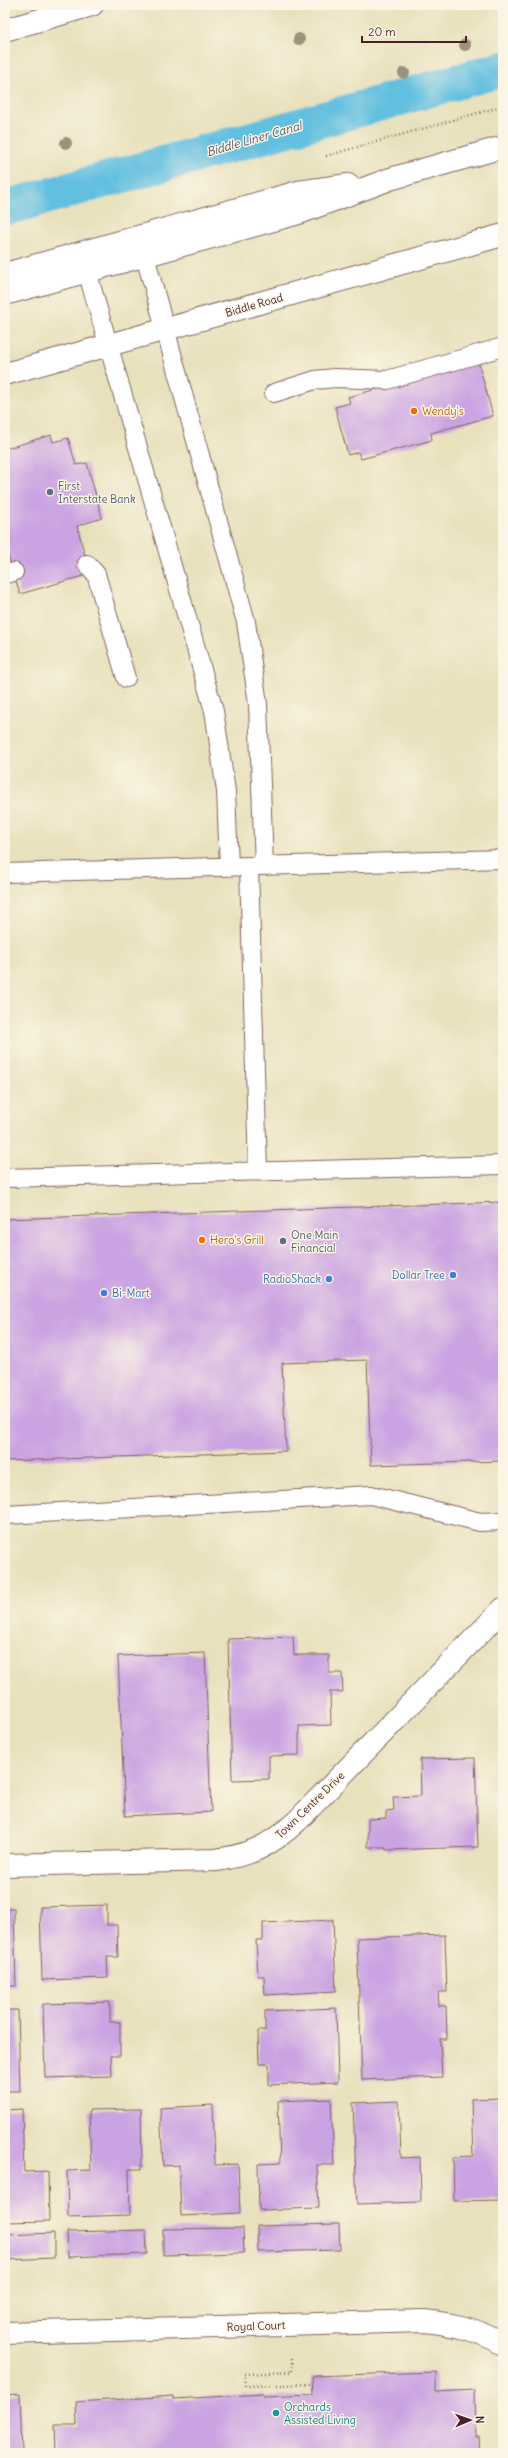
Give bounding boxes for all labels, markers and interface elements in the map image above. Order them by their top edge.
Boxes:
scale bar [362,18,466,44]
text: 20 m [368,24,396,39]
water label: Biddle Liner Canal [205,117,305,159]
street label: Biddle Road [224,290,285,320]
place label: Wendy's [422,404,464,418]
marker: Wendy's [409,406,419,416]
place label: First Interstate Bank [58,479,136,506]
marker: First Interstate Bank [45,487,55,497]
place label: One Main Financial [291,1228,338,1255]
place label: Hero's Grill [210,1233,264,1247]
marker: Hero's Grill [197,1235,207,1245]
marker: One Main Financial [278,1236,288,1246]
place label: Dollar Tree [392,1268,445,1282]
marker: Dollar Tree [448,1270,458,1280]
place label: RadioShack [263,1272,321,1286]
marker: RadioShack [324,1274,334,1284]
place label: Bi-Mart [112,1286,150,1300]
marker: Bi-Mart [99,1288,109,1298]
street label: Town Centre Drive [273,1769,347,1841]
street label: Royal Court [226,2318,286,2334]
place label: Orchards Assisted Living [284,2400,356,2427]
north arrow [450,2400,490,2440]
marker: Orchards Assisted Living [271,2408,281,2418]
text: N [473,2416,487,2424]

